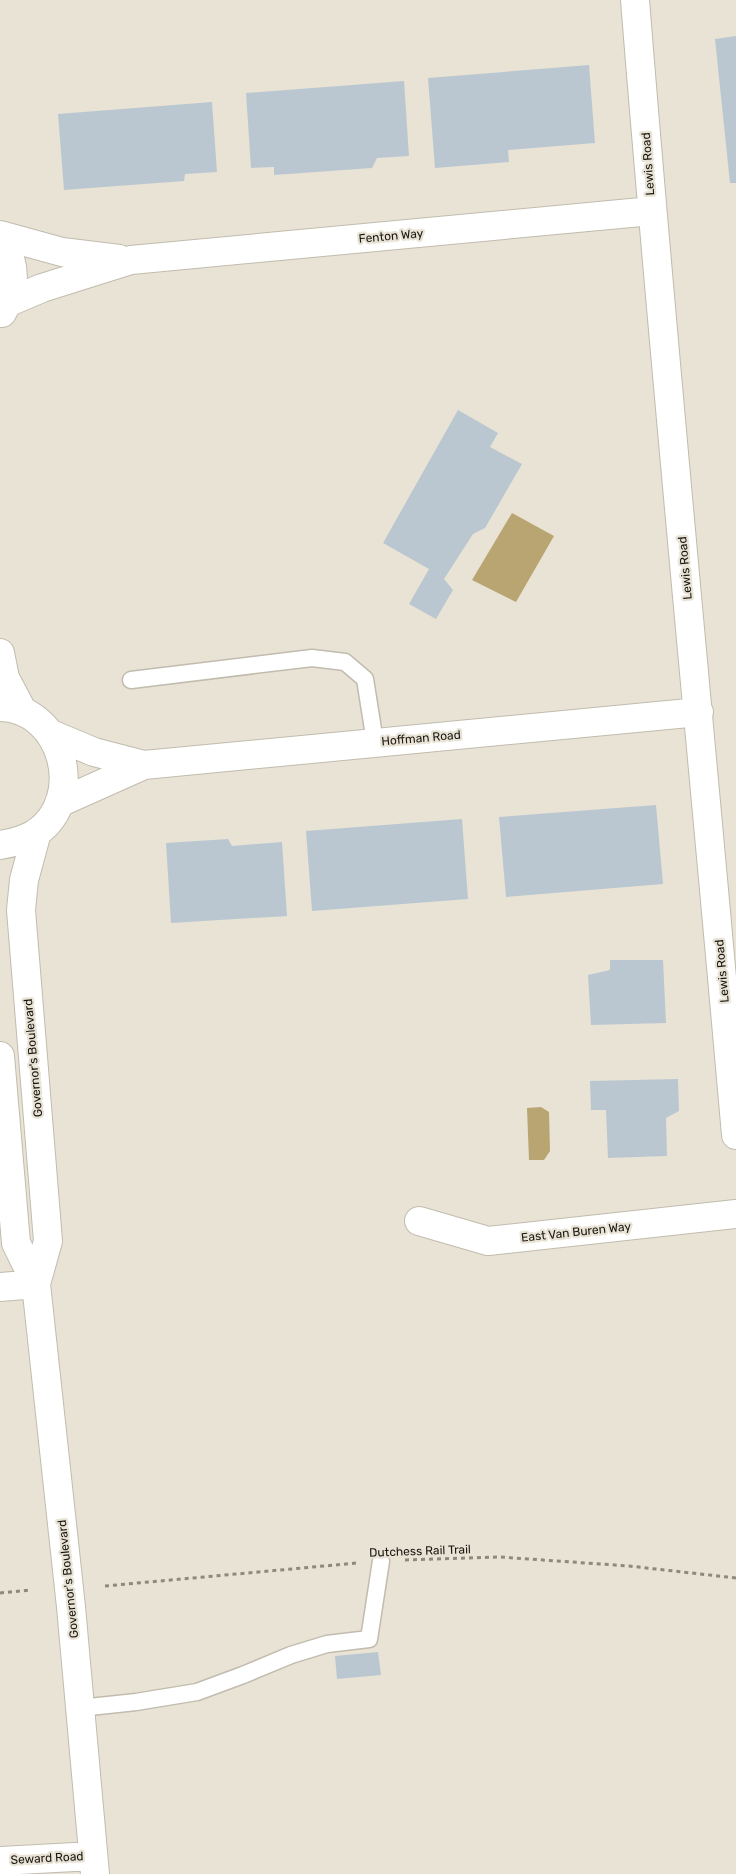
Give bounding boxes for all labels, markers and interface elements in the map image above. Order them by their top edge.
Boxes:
street label: Lewis Road [639,132,657,196]
street label: Fenton Way [358,226,424,246]
street label: Lewis Road [675,536,695,600]
street label: Hoffman Road [381,728,461,748]
street label: Lewis Road [712,939,732,1003]
street label: Governor's Boulevard [21,998,45,1118]
street label: East Van Buren Way [520,1219,632,1245]
street label: Governor's Boulevard [55,1519,81,1639]
street label: Dutchess Rail Trail [369,1542,471,1560]
street label: Seward Road [10,1849,84,1867]

